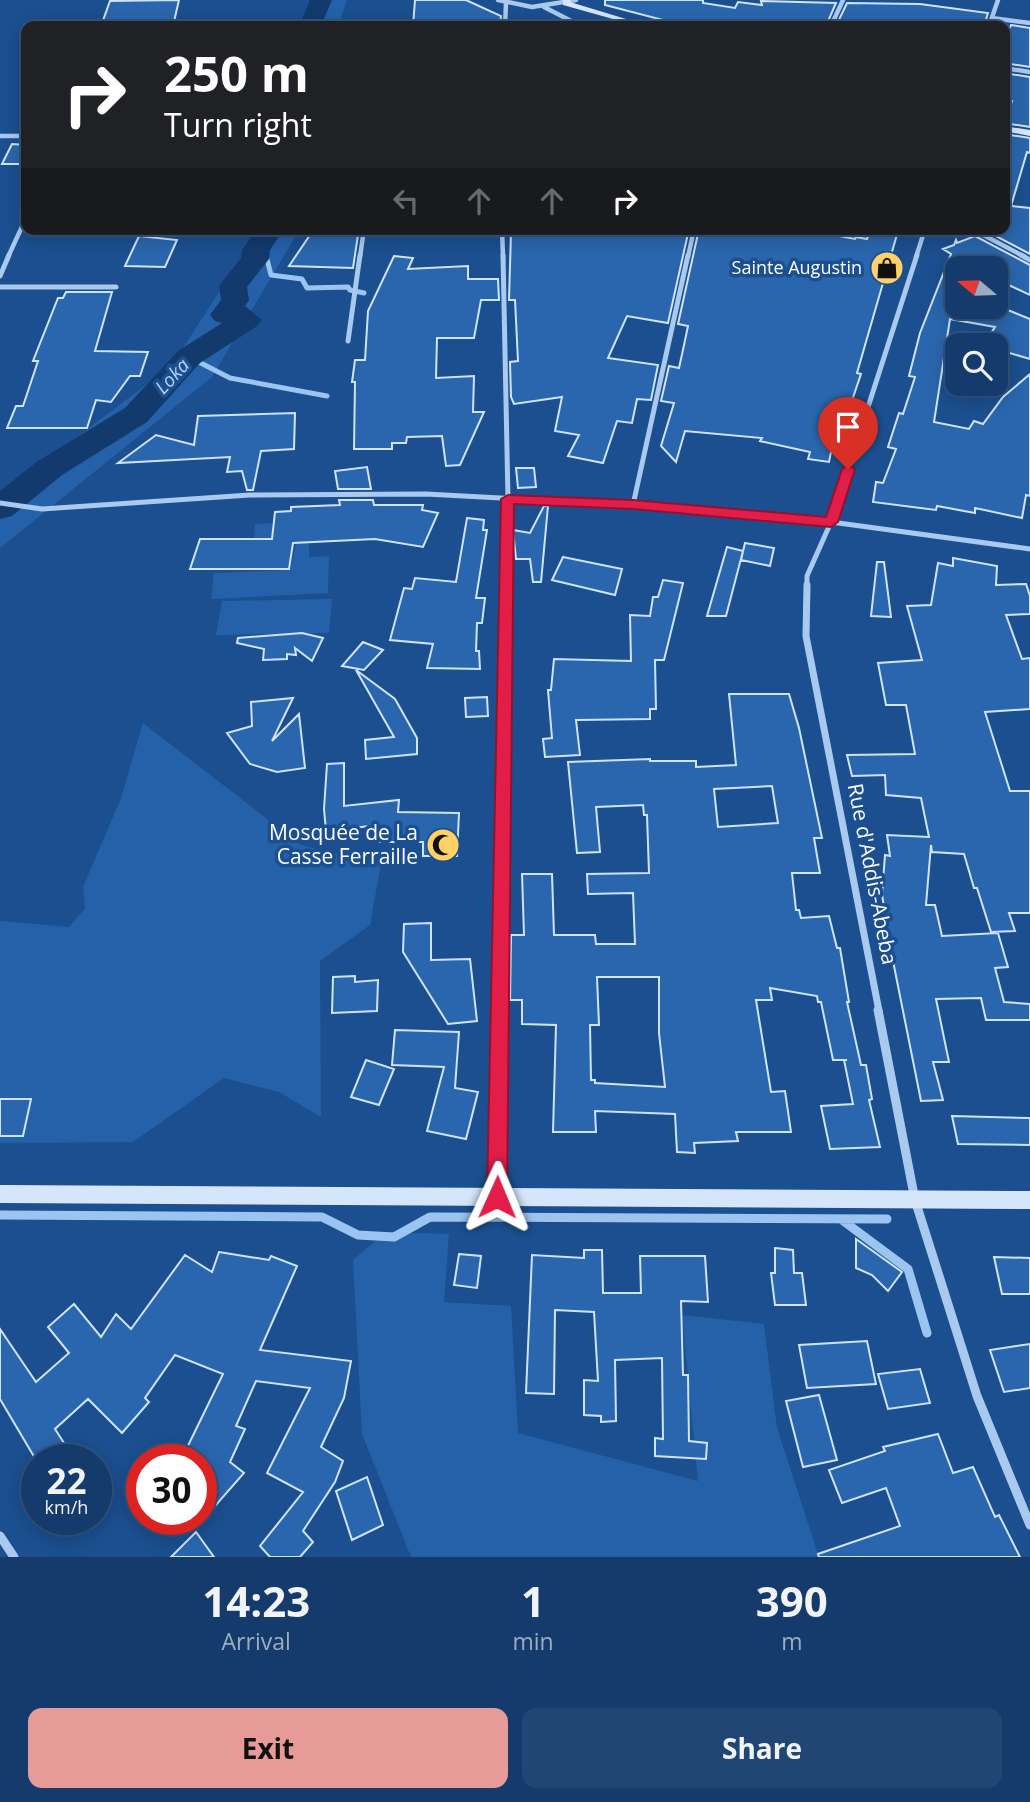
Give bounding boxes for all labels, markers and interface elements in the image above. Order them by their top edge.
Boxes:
text: 250 m [164,40,309,106]
icon: right [49,49,140,140]
text: Turn right [164,103,312,146]
icon: left [387,182,425,220]
icon: ahead [460,182,498,220]
icon: ahead [533,182,571,220]
icon: right [606,182,644,220]
shop icon: Sainte Augustin [868,249,906,287]
place label: Sainte Augustin [732,255,862,279]
north arrow [945,256,1008,318]
map controls [945,256,1008,396]
button: search [945,333,1008,396]
water label: Loka [149,352,195,399]
pin [818,397,878,469]
icon: arrive [829,408,867,446]
street label: Rue d'Addis-Abeba [842,781,904,967]
place label: Mosquée de La Casse Ferraille [269,818,418,870]
mosque icon: Mosquée de La Casse Ferraille [424,826,462,864]
position arrow [460,1160,534,1234]
speed limit sign: 30 [126,1444,217,1535]
text: 22 [46,1457,87,1504]
text: km/h [45,1495,88,1519]
text: 14:23 [202,1572,310,1629]
text: 1 [521,1572,545,1629]
text: 390 [756,1572,828,1629]
text: Arrival [222,1625,291,1657]
text: min [512,1625,554,1657]
text: m [781,1625,802,1657]
button: Exit [28,1708,508,1788]
button: Share [522,1708,1002,1788]

